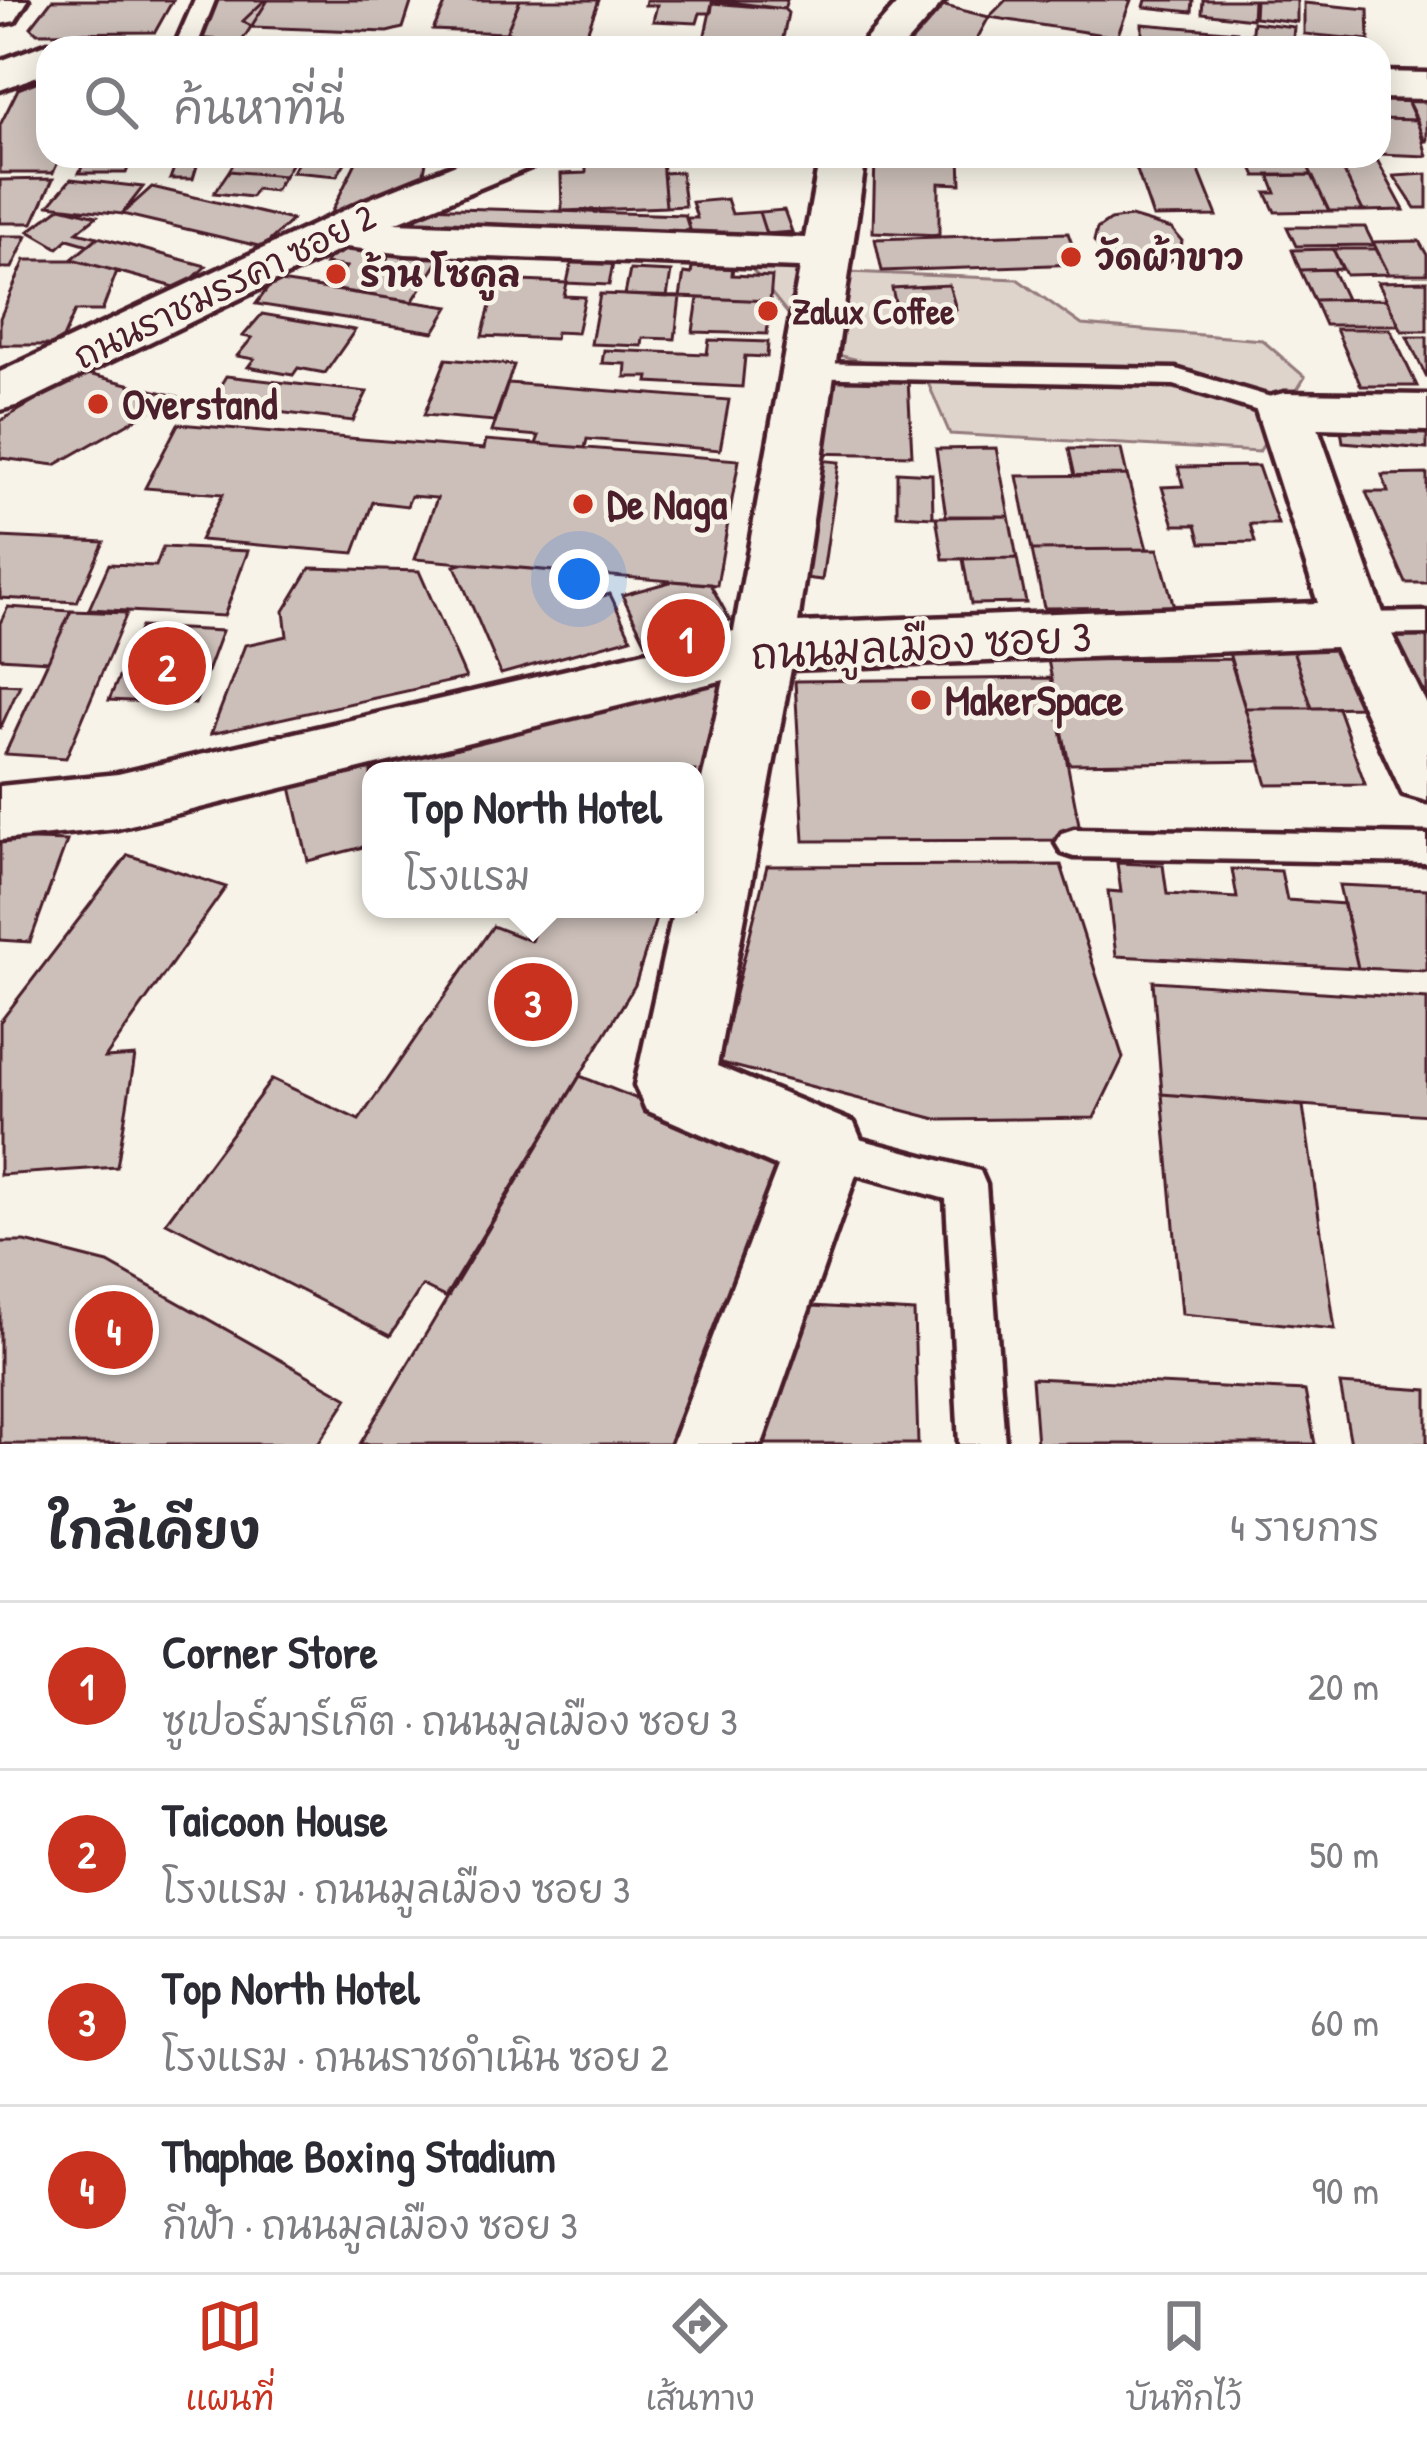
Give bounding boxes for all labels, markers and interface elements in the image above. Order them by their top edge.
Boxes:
search box [36,36,1391,168]
icon: search [78,69,144,135]
text: ค้นหาที่นี่ [174,77,345,138]
street label: ถนนราชมรรคา ซอย 2 [65,191,383,380]
place label: วัดผ้าขาว [1095,232,1244,281]
marker: วัดผ้าขาว [1058,244,1084,270]
place label: ร้าน โซคูล [360,249,521,301]
marker: ร้าน โซคูล [323,261,349,287]
place label: Zalux Coffee [792,286,955,335]
marker: Zalux Coffee [755,298,781,324]
place label: Overstand [122,375,278,432]
marker: Overstand [85,391,111,417]
place label: De Naga [607,475,728,533]
marker: De Naga [570,491,596,517]
your location [549,549,609,609]
pin: 1 [647,593,725,683]
street label: ถนนมูลเมือง ซอย 3 [749,607,1093,685]
pin: 2 [128,621,206,711]
place label: MakerSpace [945,671,1124,729]
marker: MakerSpace [908,687,934,713]
popup [362,762,704,918]
text: Top North Hotel [404,776,662,837]
text: โรงแรม [404,849,530,902]
pin: 3 [494,957,572,1047]
pin: 4 [75,1285,153,1375]
text: ใกล้เคียง [48,1495,260,1564]
text: 4 รายการ [1230,1500,1379,1553]
text: Corner Store [162,1621,378,1682]
text: 1 [80,1659,94,1712]
text: 20 m [1308,1659,1379,1712]
text: ซูเปอร์มาร์เก็ต · ถนนมูลเมือง ซอย 3 [162,1694,738,1747]
text: Taicoon House [162,1789,388,1850]
text: 2 [78,1827,96,1880]
text: 50 m [1310,1827,1379,1880]
text: โรงแรม · ถนนมูลเมือง ซอย 3 [162,1862,630,1915]
text: Top North Hotel [162,1957,420,2018]
text: 3 [78,1995,96,2048]
text: 60 m [1310,1995,1379,2048]
text: โรงแรม · ถนนราชดำเนิน ซอย 2 [162,2030,669,2083]
text: Thaphae Boxing Stadium [162,2125,556,2186]
text: 4 [80,2163,94,2216]
text: 90 m [1312,2163,1379,2216]
text: กีฬา · ถนนมูลเมือง ซอย 3 [162,2198,578,2251]
tab: แผนที่ [185,2293,275,2423]
tab: เส้นทาง [645,2293,755,2423]
tab: บันทึกไว้ [1126,2293,1242,2423]

